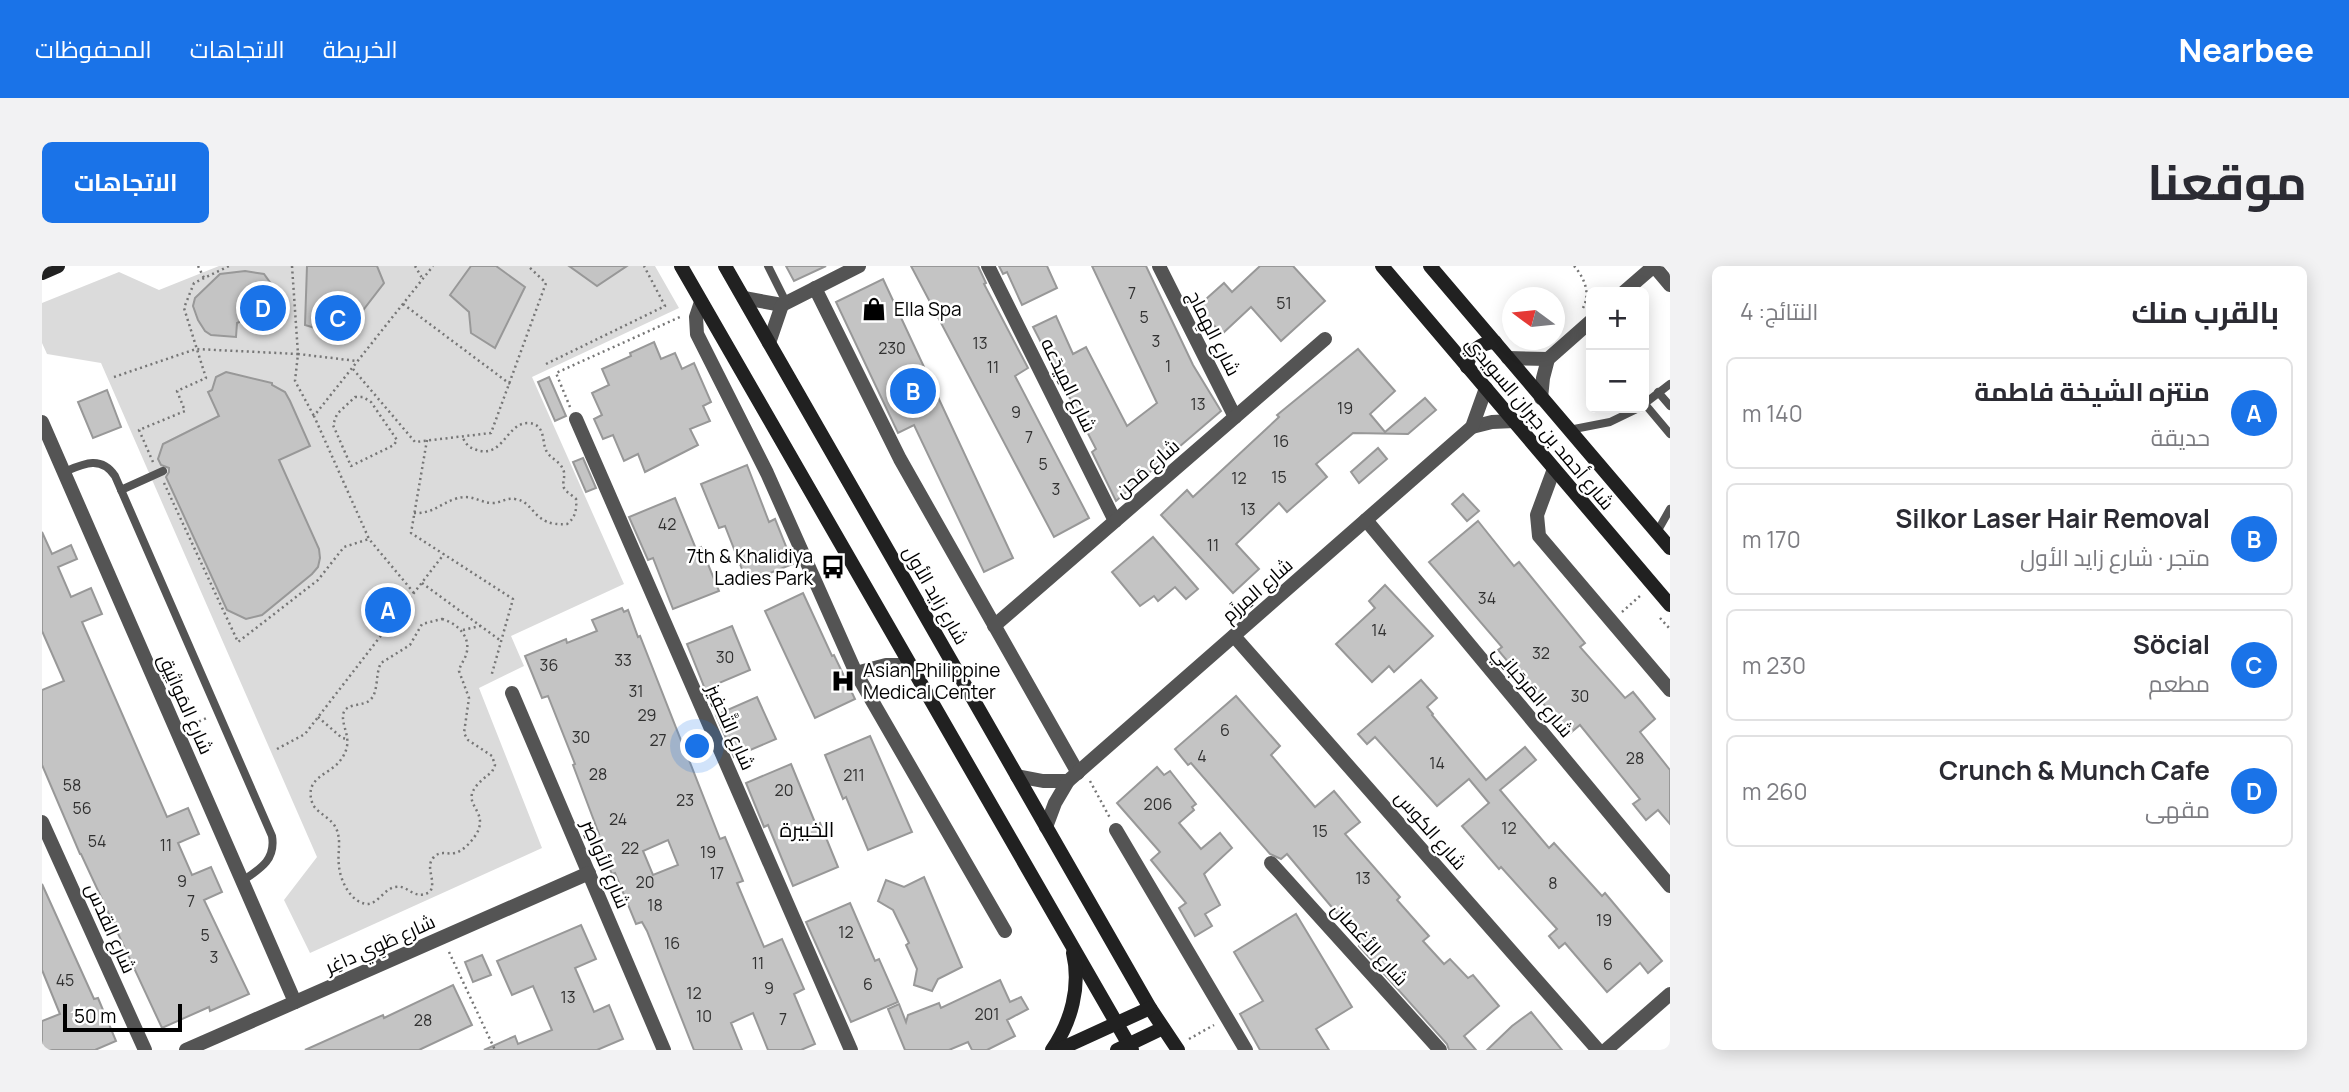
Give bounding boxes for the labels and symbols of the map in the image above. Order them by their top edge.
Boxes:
pin: D [240,282,286,334]
house number: 7 [1128,282,1136,304]
street label: شارع الهِماج [1180,286,1247,381]
north arrow [1502,287,1565,350]
pin: C [315,292,361,344]
house number: 51 [1276,292,1292,314]
shop icon: Ella Spa [860,295,888,323]
place label: Ella Spa [894,296,962,322]
house number: 5 [1139,306,1149,328]
house number: 3 [1152,330,1160,352]
street label: شارع أحمد بن جبران السويدي [1458,331,1620,516]
house number: 13 [972,332,988,354]
street label: شارع المِيدَعه [1034,334,1103,437]
house number: 230 [878,337,906,359]
house number: 1 [1165,355,1171,377]
house number: 11 [987,356,999,378]
pin: B [890,365,936,417]
house number: 13 [1190,393,1206,415]
house number: 19 [1337,397,1353,419]
house number: 9 [1011,401,1021,423]
house number: 7 [1025,426,1033,448]
house number: 16 [1273,430,1289,452]
street label: شارع مَحن [1109,433,1185,504]
house number: 5 [1038,453,1048,475]
house number: 15 [1271,466,1287,488]
house number: 12 [1231,467,1247,489]
house number: 3 [1052,478,1060,500]
house number: 13 [1240,498,1256,520]
house number: 42 [658,513,676,535]
house number: 11 [1207,534,1219,556]
street label: شارع زايد الأول [896,541,975,650]
place label: 7th & Khalidiya Ladies Park [687,543,814,591]
street label: شارع المِرزَم [1216,552,1299,629]
bus stop icon: 7th & Khalidiya Ladies Park [819,553,847,581]
pin: A [365,584,411,636]
house number: 34 [1478,587,1496,609]
house number: 14 [1371,619,1387,641]
street label: شارع المَرحَبانِي [1485,639,1579,744]
house number: 32 [1532,642,1550,664]
house number: 30 [716,646,734,668]
house number: 33 [614,649,632,671]
street label: شارع المَواثِيق [151,650,220,759]
house number: 36 [540,654,558,676]
place label: Asian Philippine Medical Center [863,657,1000,705]
hospital icon: Asian Philippine Medical Center [829,667,857,695]
street label: شارع التَّحفِيز [699,679,761,774]
house number: 31 [628,680,644,702]
house number: 30 [1571,685,1589,707]
house number: 29 [637,704,657,726]
house number: 6 [1220,719,1230,741]
house number: 30 [572,726,590,748]
house number: 27 [649,729,667,751]
your location [680,729,714,763]
house number: 4 [1197,745,1207,767]
house number: 28 [1626,747,1644,769]
house number: 14 [1429,752,1445,774]
house number: 28 [589,763,607,785]
house number: 211 [843,764,865,786]
house number: 58 [63,774,81,796]
house number: 20 [775,779,793,801]
street label: شارع الكوس [1388,785,1473,876]
house number: 23 [676,789,694,811]
house number: 206 [1144,793,1172,815]
house number: 56 [72,797,92,819]
house number: 24 [609,808,627,830]
street label: شارع الأواصِر [574,815,636,913]
district label: الخبيرة [780,815,835,843]
house number: 12 [1501,817,1517,839]
house number: 15 [1312,820,1328,842]
house number: 54 [88,830,106,852]
house number: 11 [160,834,172,856]
house number: 22 [621,837,639,859]
house number: 19 [700,841,716,863]
house number: 17 [710,862,724,884]
house number: 13 [1355,867,1371,889]
house number: 9 [177,870,187,892]
house number: 20 [636,871,654,893]
house number: 8 [1548,872,1558,894]
street label: شارع القدس [79,879,142,978]
house number: 7 [187,890,195,912]
house number: 18 [647,894,663,916]
street label: شارع الأغصان [1325,897,1414,992]
street label: شارع طَوِي داغِر [320,908,440,982]
house number: 19 [1596,909,1612,931]
house number: 12 [838,921,854,943]
house number: 5 [200,924,210,946]
house number: 16 [664,932,680,954]
house number: 3 [210,946,218,968]
house number: 11 [752,952,764,974]
house number: 6 [1603,953,1613,975]
house number: 45 [56,969,74,991]
house number: 6 [863,973,873,995]
house number: 9 [764,977,774,999]
house number: 12 [686,982,702,1004]
house number: 13 [560,986,576,1008]
scale bar [63,1001,182,1033]
house number: 201 [974,1003,1000,1025]
house number: 10 [696,1005,712,1027]
house number: 7 [779,1008,787,1030]
house number: 28 [414,1009,432,1031]

